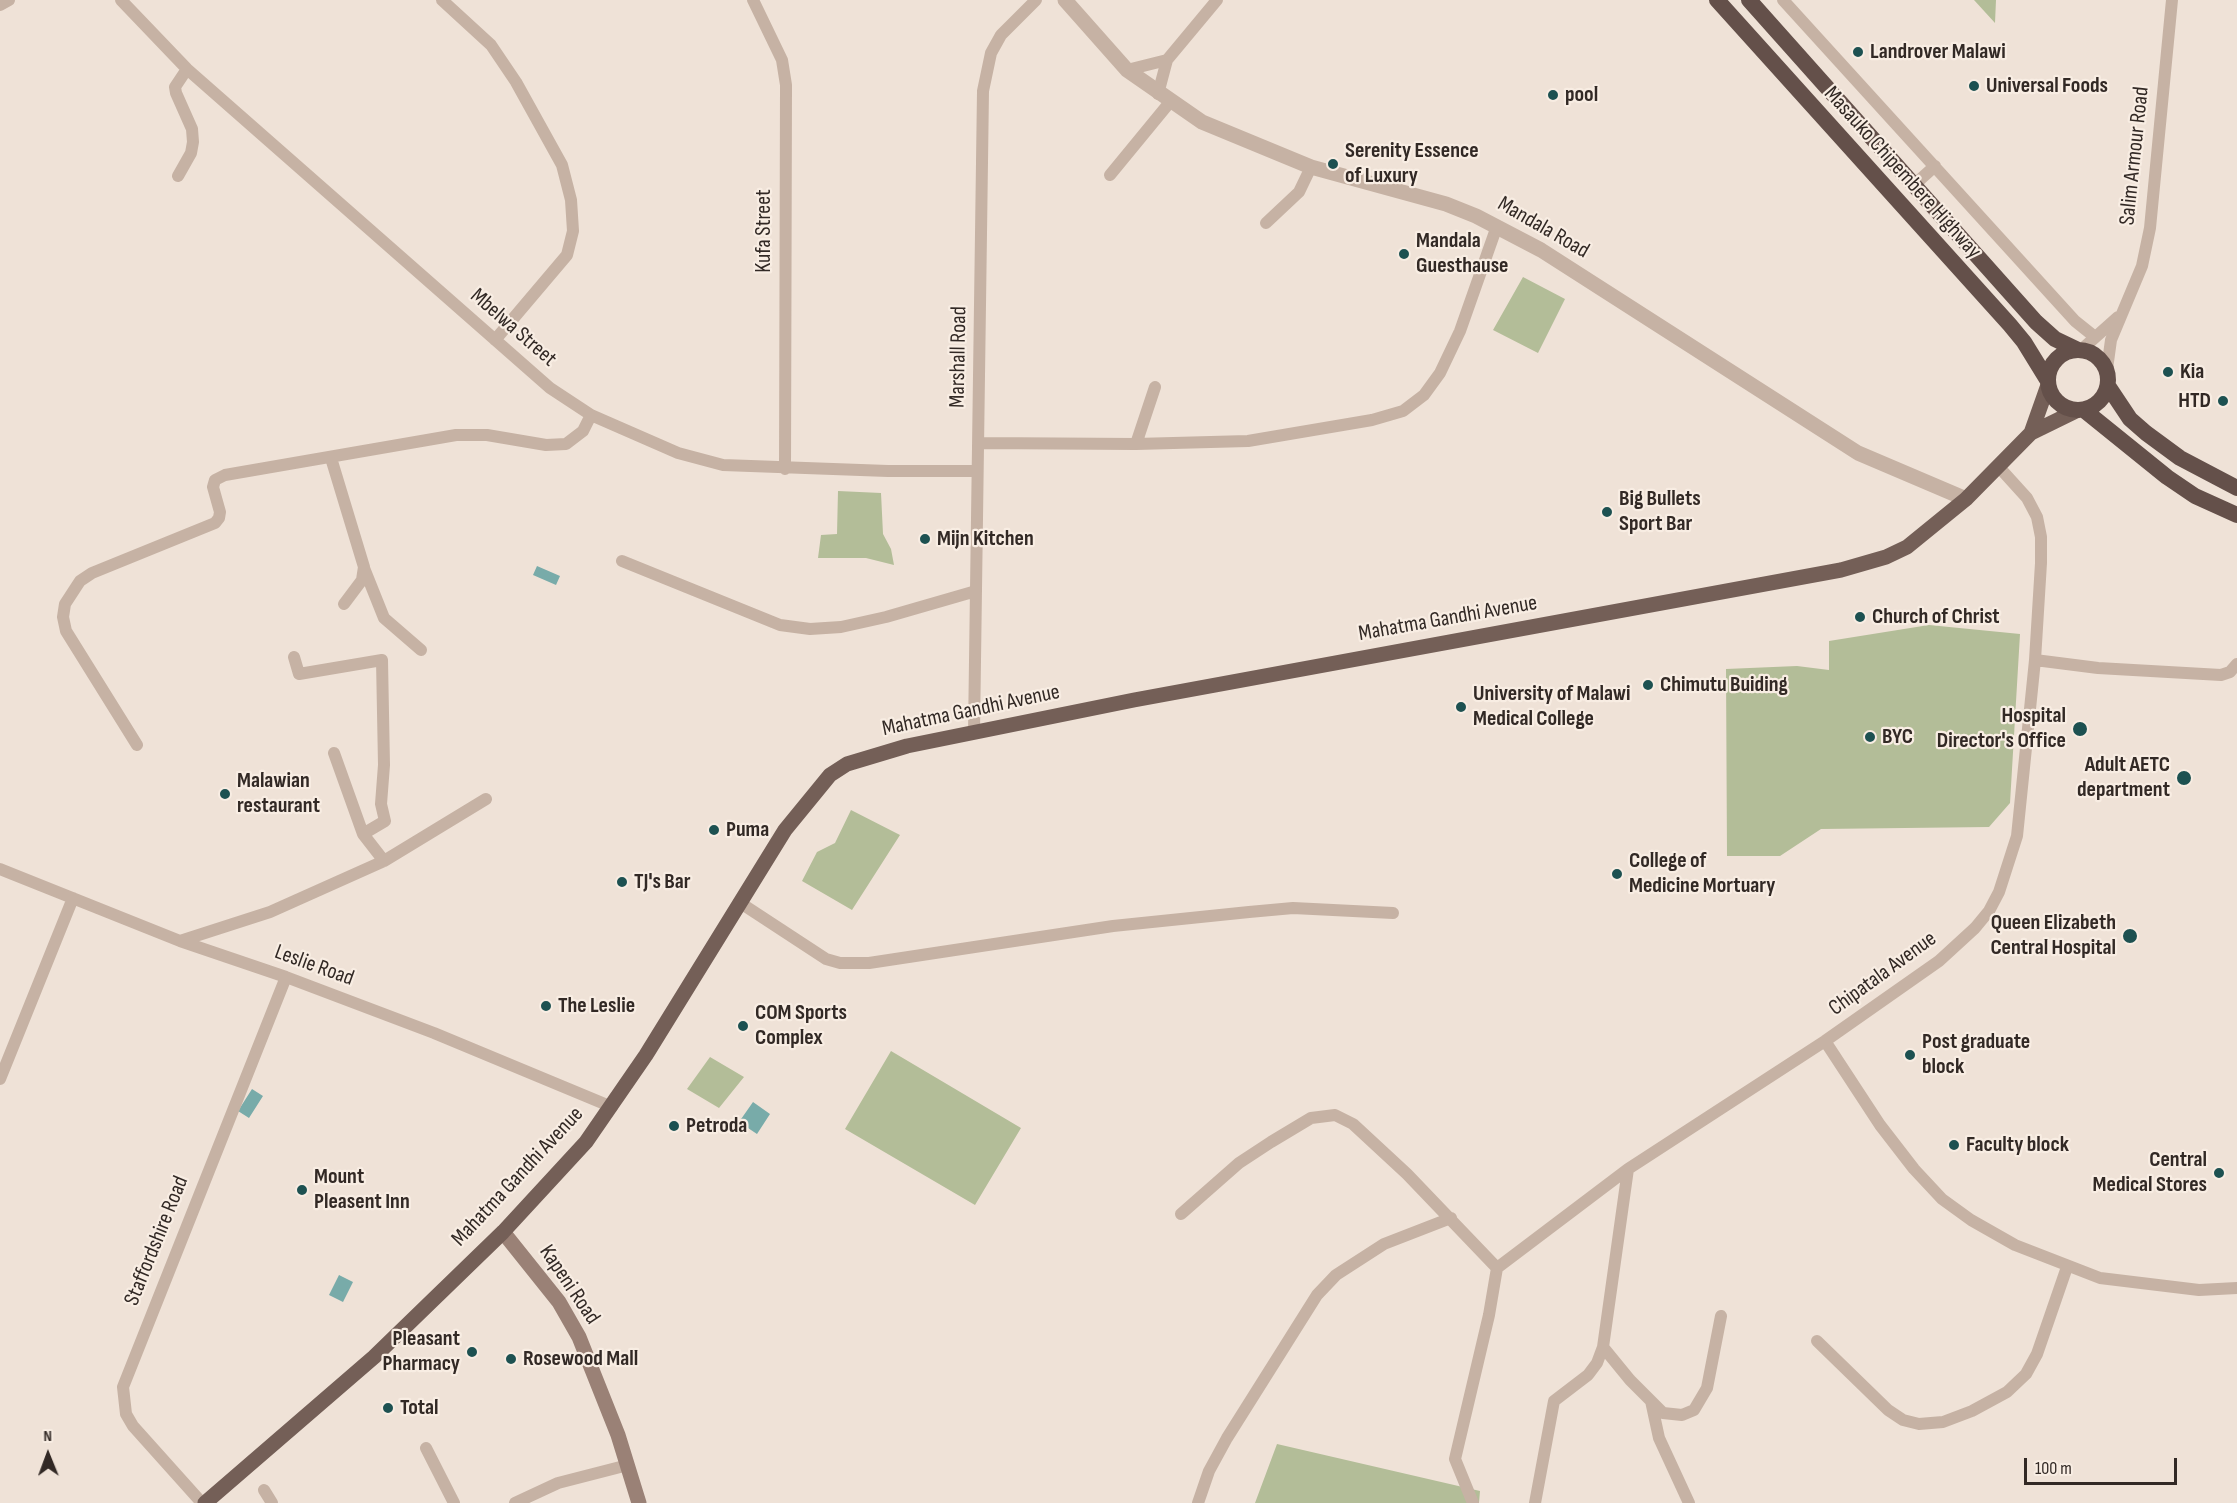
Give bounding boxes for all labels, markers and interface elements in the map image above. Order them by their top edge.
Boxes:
place label: Landrover Malawi [1870,39,2006,65]
marker: Landrover Malawi [1851,45,1865,59]
place label: Universal Foods [1986,73,2108,99]
marker: Universal Foods [1967,79,1981,93]
street label: Masauko Chipembere Highway [1818,81,1986,265]
place label: pool [1565,82,1598,108]
street label: Salim Armour Road [2115,85,2155,227]
marker: pool [1546,88,1560,102]
place label: Serenity Essence of Luxury [1345,138,1479,190]
marker: Serenity Essence of Luxury [1326,157,1340,171]
street label: Kufa Street [751,189,777,273]
street label: Mandala Road [1493,191,1593,265]
place label: Mandala Guesthause [1416,228,1508,280]
marker: Mandala Guesthause [1397,247,1411,261]
street label: Mbelwa Street [464,283,562,373]
street label: Marshall Road [945,306,973,408]
place label: Kia [2180,359,2204,385]
marker: Kia [2161,365,2175,379]
place label: HTD [2178,388,2211,414]
marker: HTD [2216,394,2230,408]
place label: Big Bullets Sport Bar [1619,486,1701,538]
marker: Big Bullets Sport Bar [1600,505,1614,519]
place label: Mijn Kitchen [937,526,1034,552]
marker: Mijn Kitchen [918,532,932,546]
street label: Mahatma Gandhi Avenue [1357,590,1539,648]
place label: Church of Christ [1872,604,2000,630]
marker: Church of Christ [1853,610,1867,624]
place label: Chimutu Buiding [1660,672,1788,698]
marker: Chimutu Buiding [1641,678,1655,692]
street label: Mahatma Gandhi Avenue [880,679,1062,743]
place label: University of Malawi Medical College [1473,681,1631,732]
marker: University of Malawi Medical College [1454,700,1468,714]
place label: Hospital Director's Office [1937,703,2066,754]
marker: Hospital Director's Office [2071,720,2089,738]
place label: BYC [1882,724,1913,750]
marker: BYC [1863,730,1877,744]
place label: Adult AETC department [2077,752,2170,804]
place label: Malawian restaurant [237,768,320,819]
marker: Adult AETC department [2175,769,2193,787]
marker: Malawian restaurant [218,787,232,801]
place label: Puma [726,817,769,843]
marker: Puma [707,823,721,837]
place label: College of Medicine Mortuary [1629,848,1775,900]
marker: College of Medicine Mortuary [1610,867,1624,881]
place label: TJ's Bar [634,869,691,895]
marker: TJ's Bar [615,875,629,889]
place label: Queen Elizabeth Central Hospital [1990,910,2116,962]
street label: Chipatala Avenue [1824,926,1942,1022]
marker: Queen Elizabeth Central Hospital [2121,927,2139,945]
street label: Leslie Road [271,940,357,992]
place label: The Leslie [558,993,635,1019]
marker: The Leslie [539,999,553,1013]
place label: COM Sports Complex [755,1000,847,1052]
marker: COM Sports Complex [736,1019,750,1033]
place label: Post graduate block [1922,1029,2030,1080]
marker: Post graduate block [1903,1048,1917,1062]
street label: Mahatma Gandhi Avenue [447,1102,589,1252]
place label: Petroda [686,1113,747,1139]
marker: Petroda [667,1119,681,1133]
place label: Faculty block [1966,1132,2069,1158]
marker: Faculty block [1947,1138,1961,1152]
place label: Central Medical Stores [2093,1147,2207,1198]
place label: Mount Pleasent Inn [314,1164,410,1216]
marker: Central Medical Stores [2212,1166,2226,1180]
street label: Staffordshire Road [119,1172,195,1310]
marker: Mount Pleasent Inn [295,1183,309,1197]
street label: Kapeni Road [533,1240,605,1330]
place label: Pleasant Pharmacy [383,1326,460,1378]
marker: Pleasant Pharmacy [465,1345,479,1359]
place label: Rosewood Mall [523,1346,638,1372]
marker: Rosewood Mall [504,1352,518,1366]
place label: Total [400,1395,439,1421]
marker: Total [381,1401,395,1415]
north arrow [18,1425,78,1485]
text: N [43,1427,52,1446]
scale bar [2027,1446,2180,1484]
text: 100 m [2035,1458,2072,1479]

